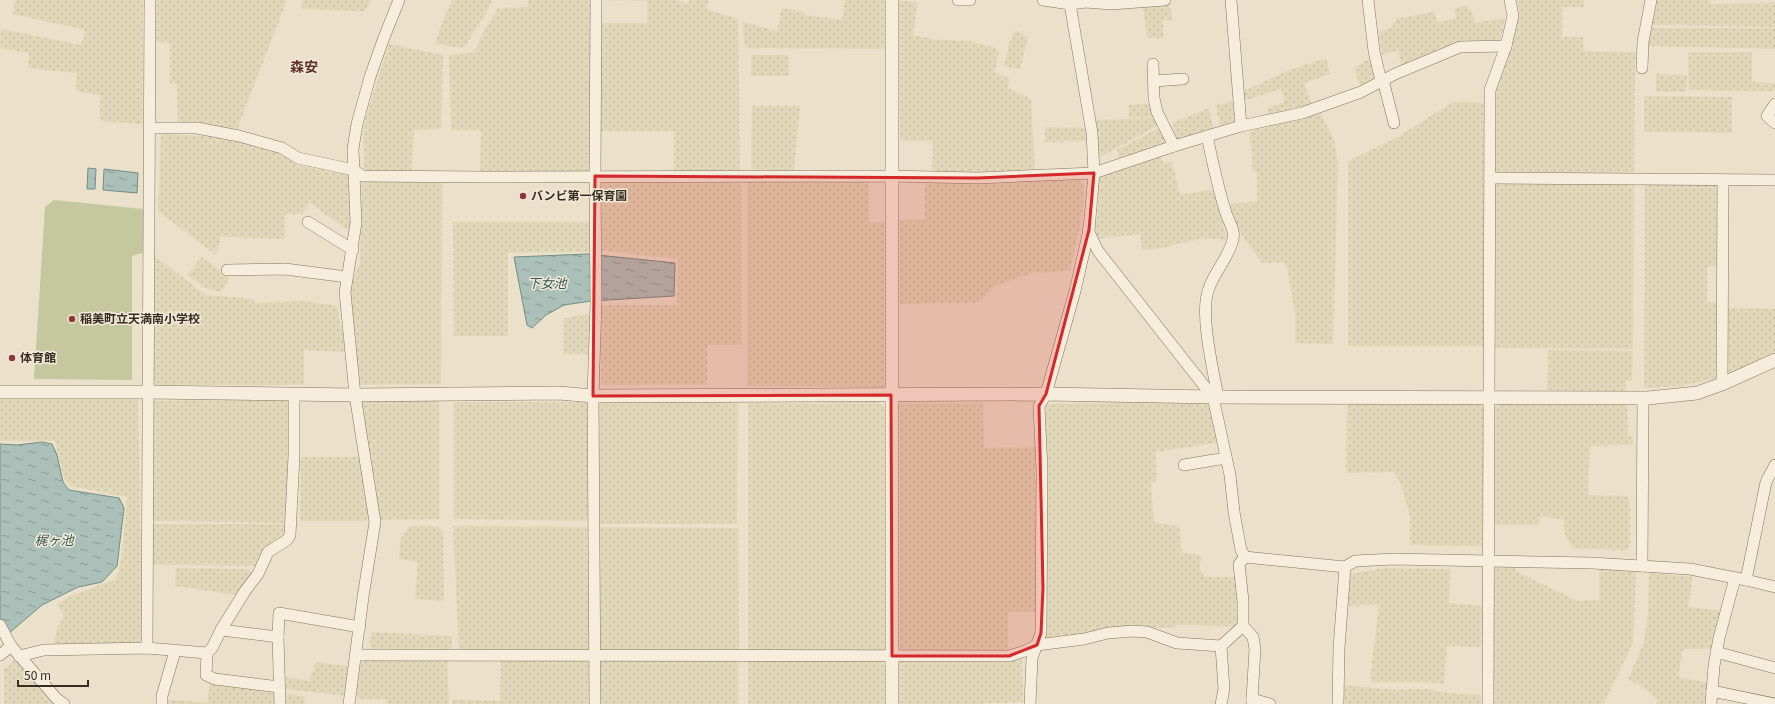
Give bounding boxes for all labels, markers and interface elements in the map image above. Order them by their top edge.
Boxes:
district label: 森安 [290,56,318,76]
place label: バンビ第一保育園 [531,186,628,203]
marker: バンビ第一保育園 [518,191,528,201]
water label: 下女池 [527,273,568,292]
place label: 稲美町立天満南小学校 [80,309,200,326]
marker: 稲美町立天満南小学校 [67,314,77,324]
place label: 体育館 [20,348,56,365]
marker: 体育館 [7,353,17,363]
water label: 梶ヶ池 [34,530,75,549]
scale bar [18,662,88,688]
text: 50 m [24,666,51,683]

